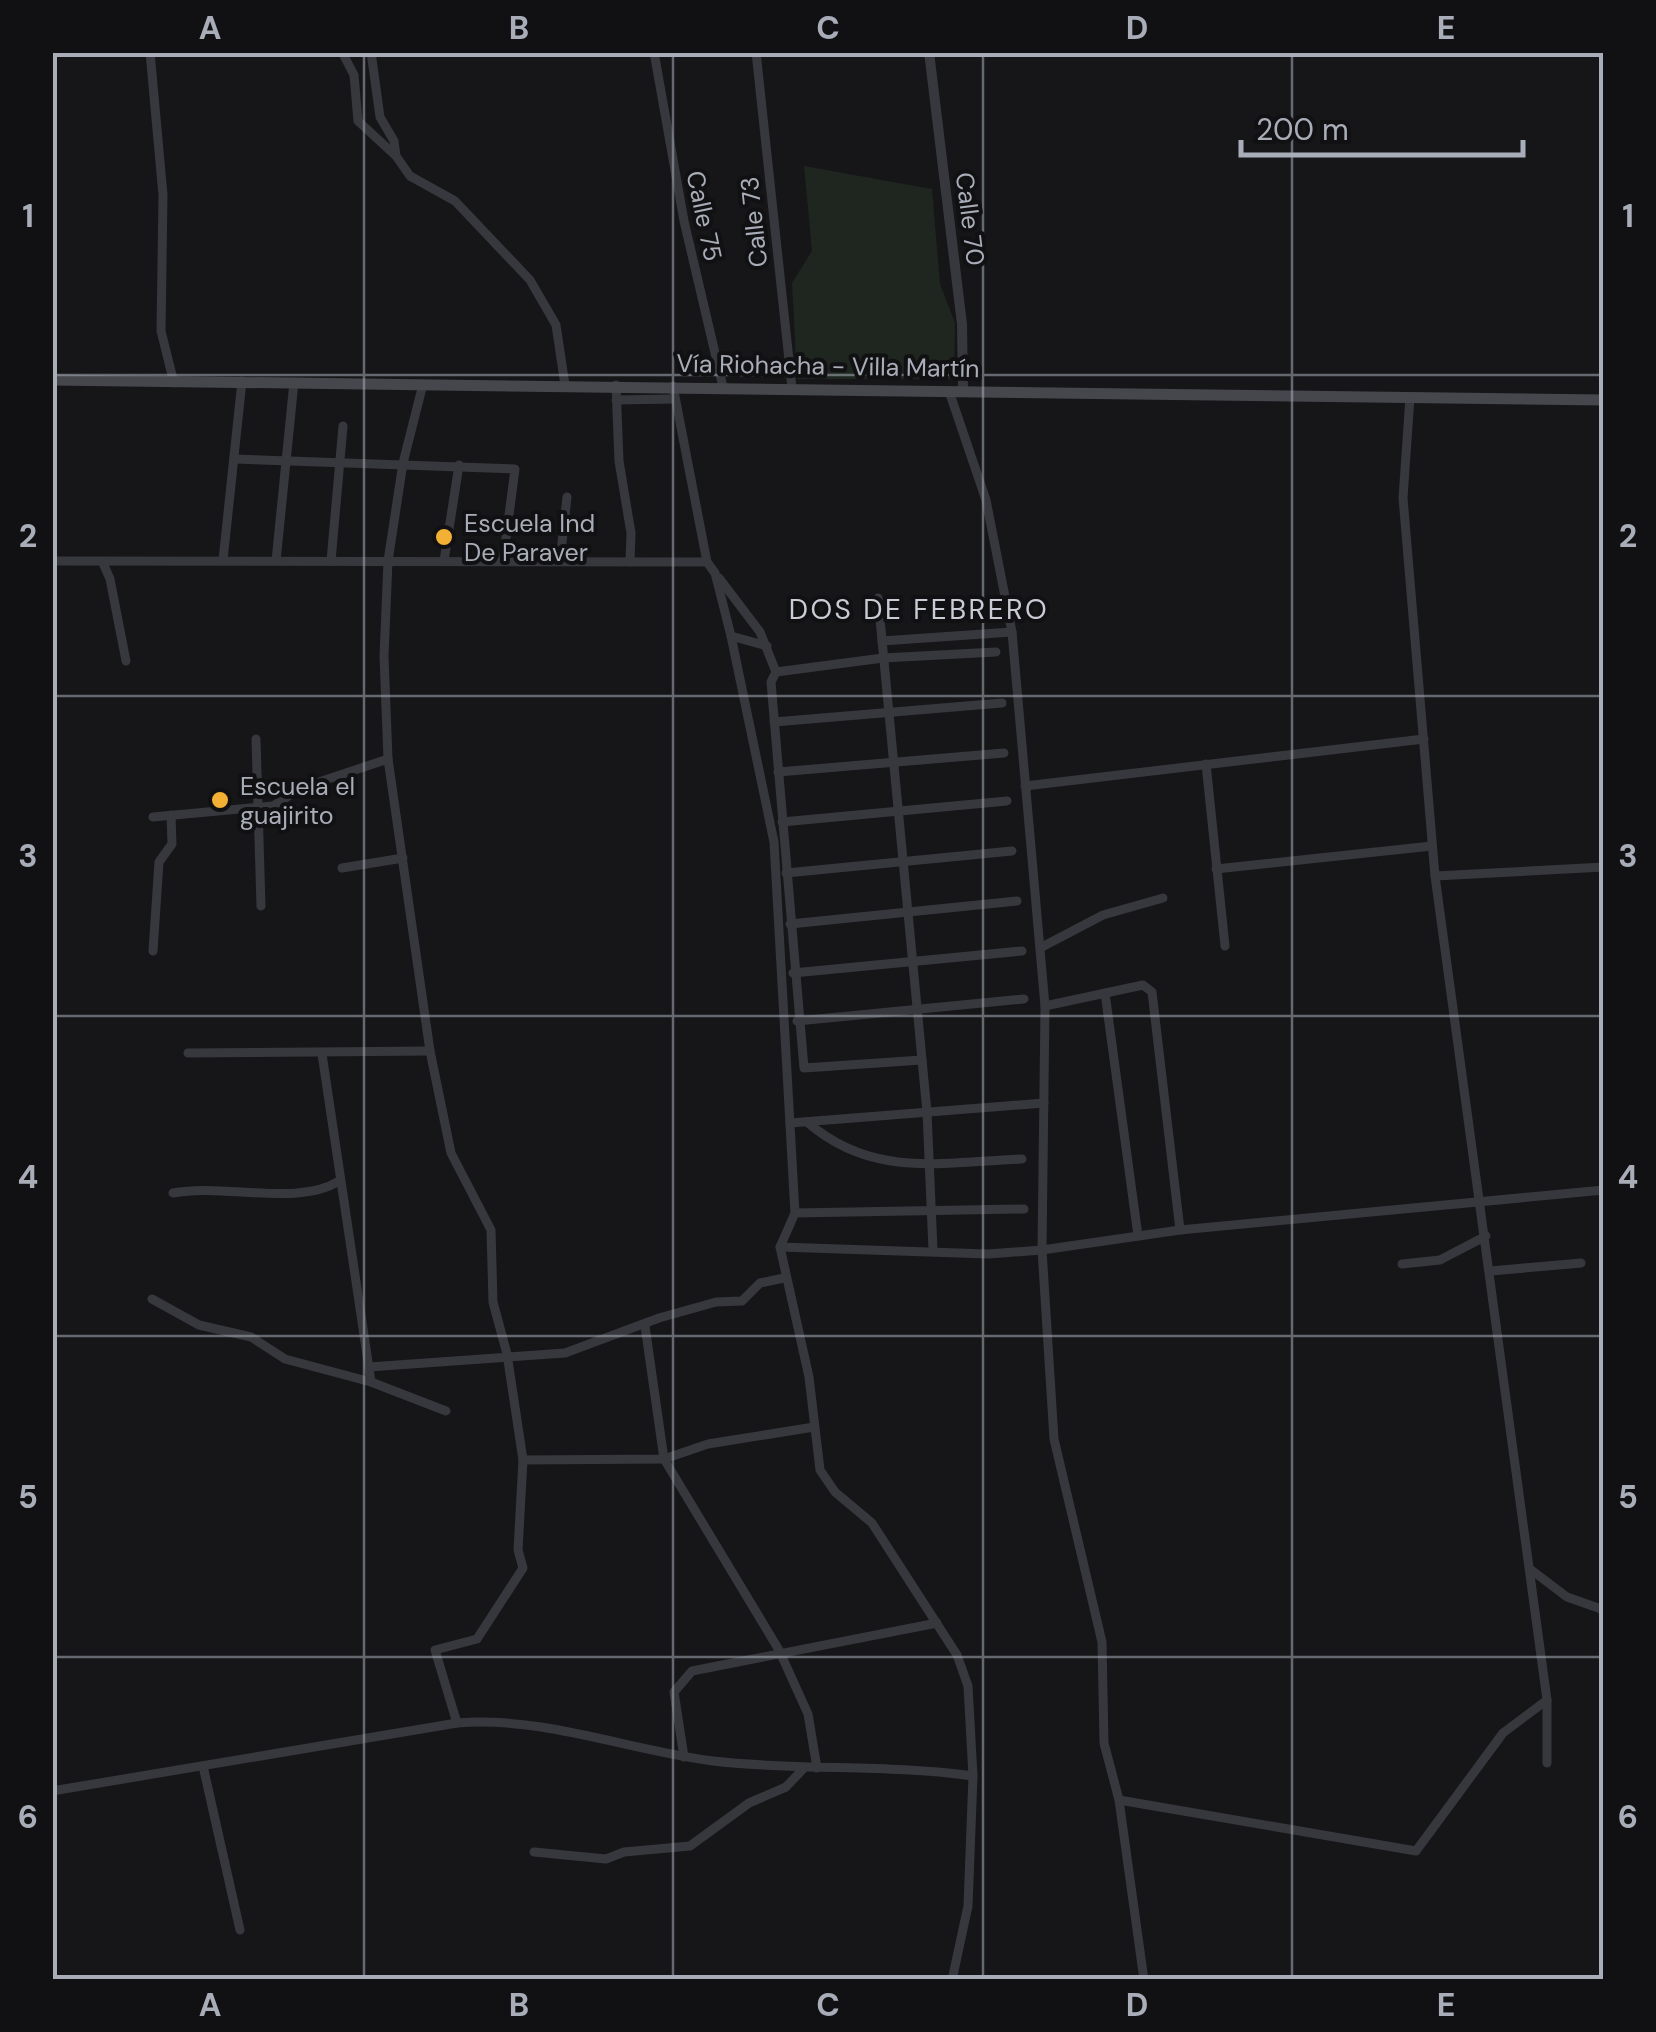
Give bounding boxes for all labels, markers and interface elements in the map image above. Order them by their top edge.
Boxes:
text: A [199,7,221,49]
text: B [509,7,529,49]
text: C [816,7,840,49]
text: D [1126,7,1148,49]
text: E [1437,7,1455,49]
scale bar [1241,95,1524,157]
text: 200 m [1256,110,1349,149]
street label: Calle 75 [678,168,730,264]
street label: Calle 70 [948,171,992,267]
street label: Calle 73 [733,175,775,269]
text: 1 [22,195,34,237]
text: 1 [1622,195,1634,237]
street label: Vía Riohacha - Villa Martín [676,347,980,385]
place label: Escuela Ind De Paraver [464,507,595,569]
text: 2 [19,515,37,557]
text: 2 [1619,515,1637,557]
marker: Escuela Ind De Paraver [433,526,455,548]
district label: DOS DE FEBRERO [789,591,1049,628]
place label: Escuela el guajirito [240,770,355,832]
marker: Escuela el guajirito [209,789,231,811]
text: 3 [18,835,38,877]
text: 3 [1618,835,1638,877]
text: 4 [18,1156,38,1198]
text: 4 [1618,1156,1638,1198]
text: 5 [18,1476,38,1518]
text: 5 [1618,1476,1638,1518]
text: 6 [18,1796,38,1838]
text: 6 [1618,1796,1638,1838]
text: A [199,1984,221,2026]
text: B [509,1984,529,2026]
text: C [816,1984,840,2026]
text: D [1126,1984,1148,2026]
text: E [1437,1984,1455,2026]

